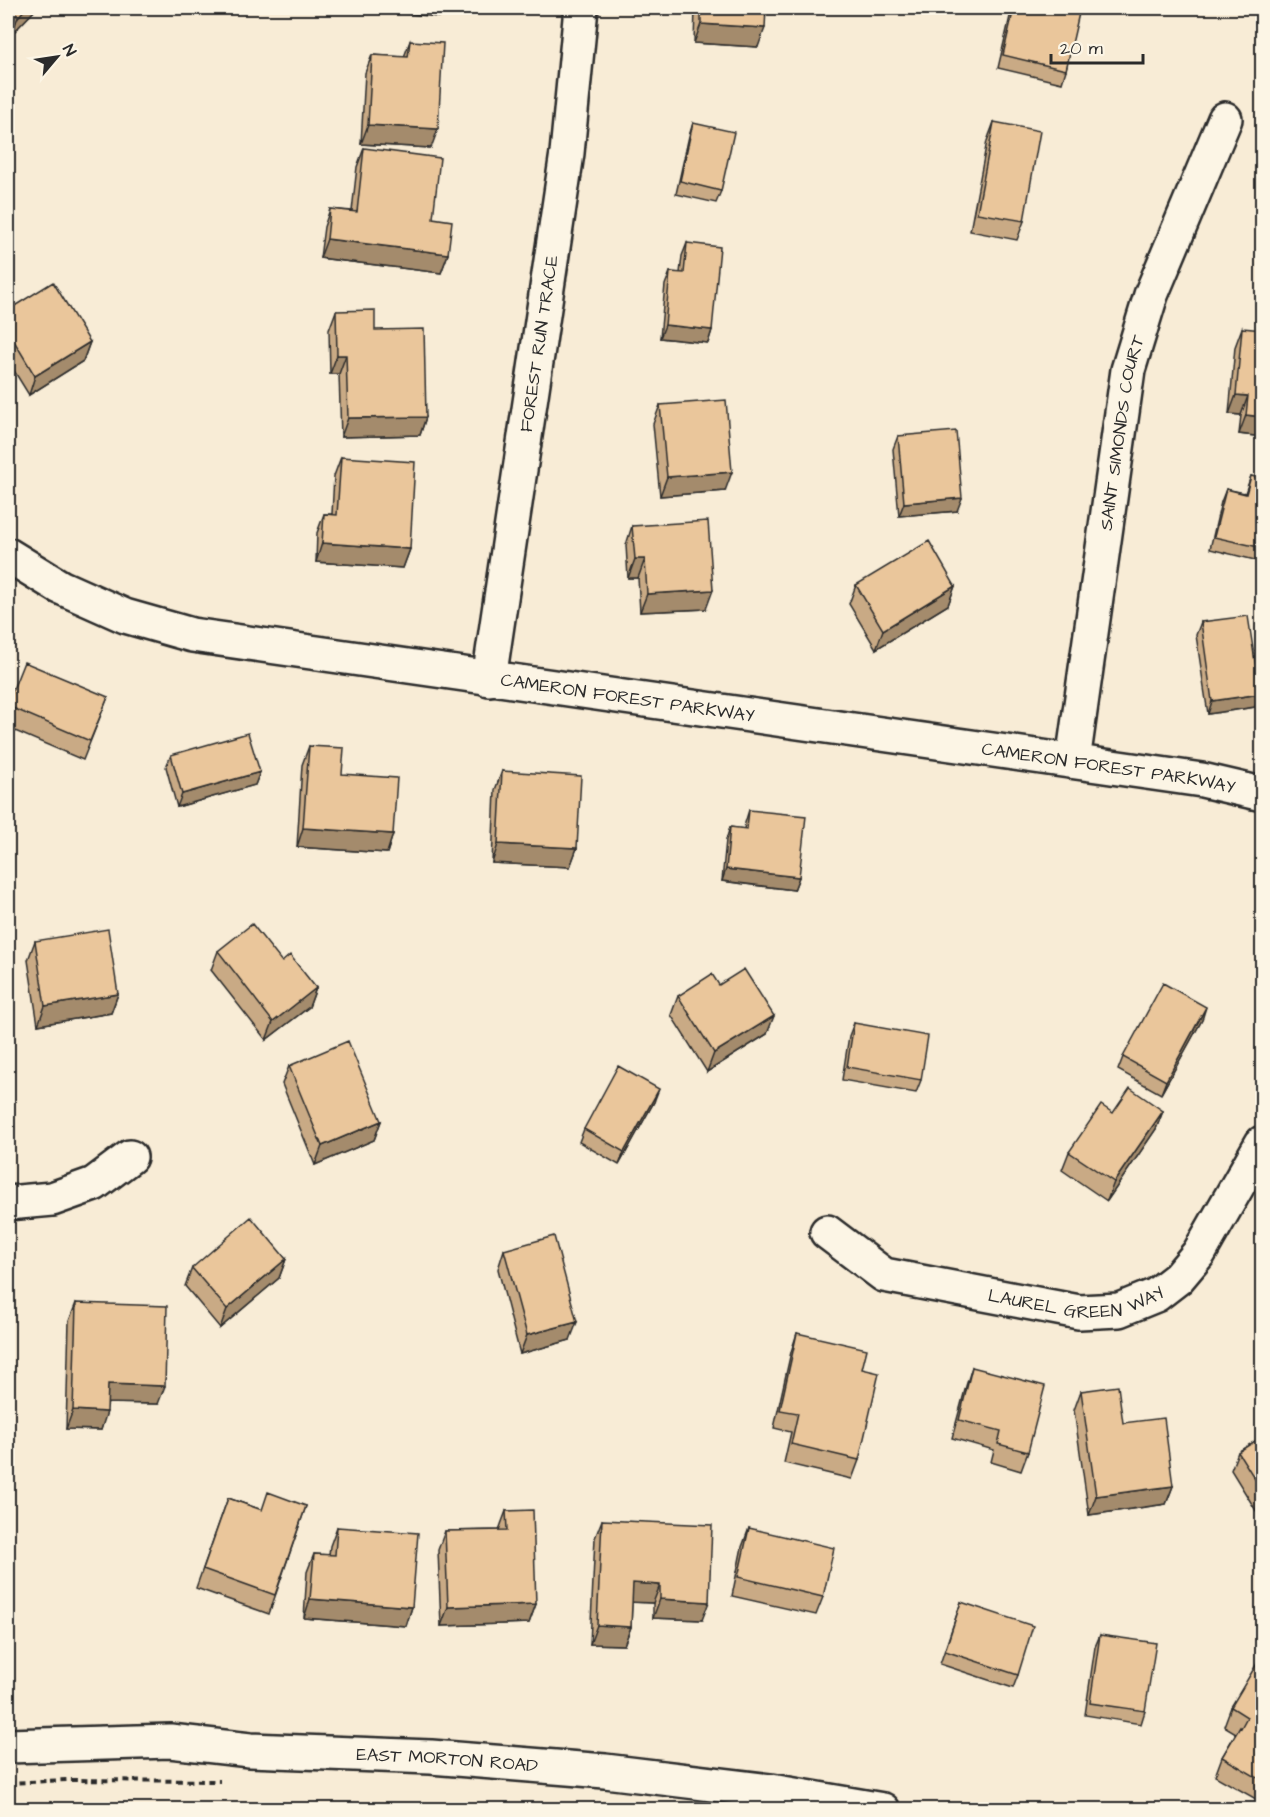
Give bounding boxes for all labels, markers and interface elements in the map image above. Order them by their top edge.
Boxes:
north arrow [27,27,87,87]
scale bar [1051,27,1142,65]
text: 20 m [1060,36,1103,61]
text: N [57,40,81,60]
street label: FOREST RUN TRACE [513,253,564,434]
street label: SAINT SIMONDS COURT [1093,331,1151,532]
street label: CAMERON FOREST PARKWAY [499,667,757,728]
street label: CAMERON FOREST PARKWAY [980,736,1238,800]
street label: LAUREL GREEN WAY [986,1280,1171,1325]
street label: EAST MORTON ROAD [356,1742,539,1778]

